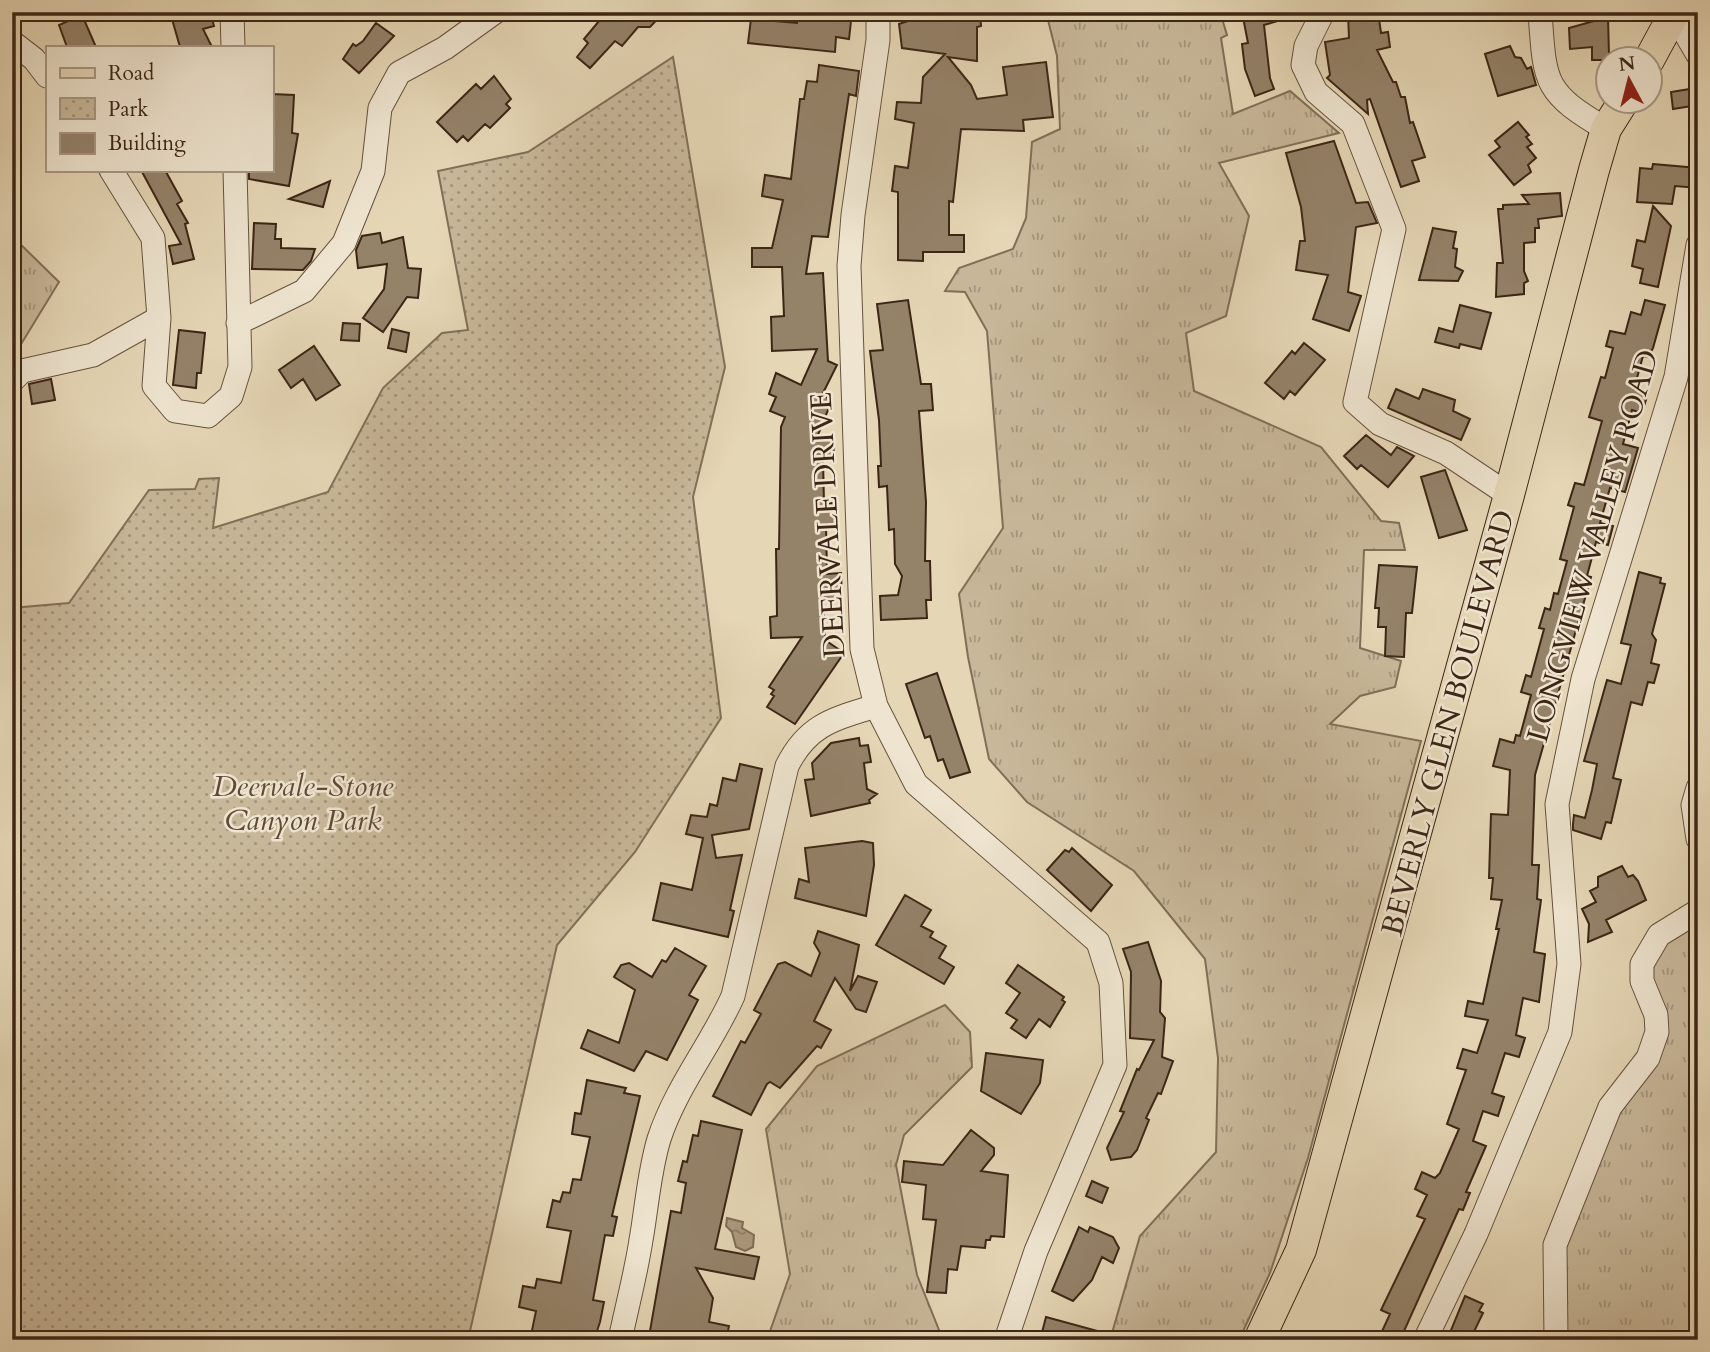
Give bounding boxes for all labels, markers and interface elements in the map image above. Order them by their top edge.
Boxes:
legend [46,46,273,172]
north arrow [1594,46,1664,116]
text: N [1617,50,1637,78]
text: Road [108,59,154,88]
text: Park [108,95,149,124]
text: Building [108,129,186,158]
street label: LONGVIEW VALLEY ROAD [1517,345,1669,747]
street label: DEERVALE DRIVE [801,391,855,659]
street label: BEVERLY GLEN BOULEVARD [1371,506,1525,940]
park label: Deervale-Stone Canyon Park [213,766,394,841]

